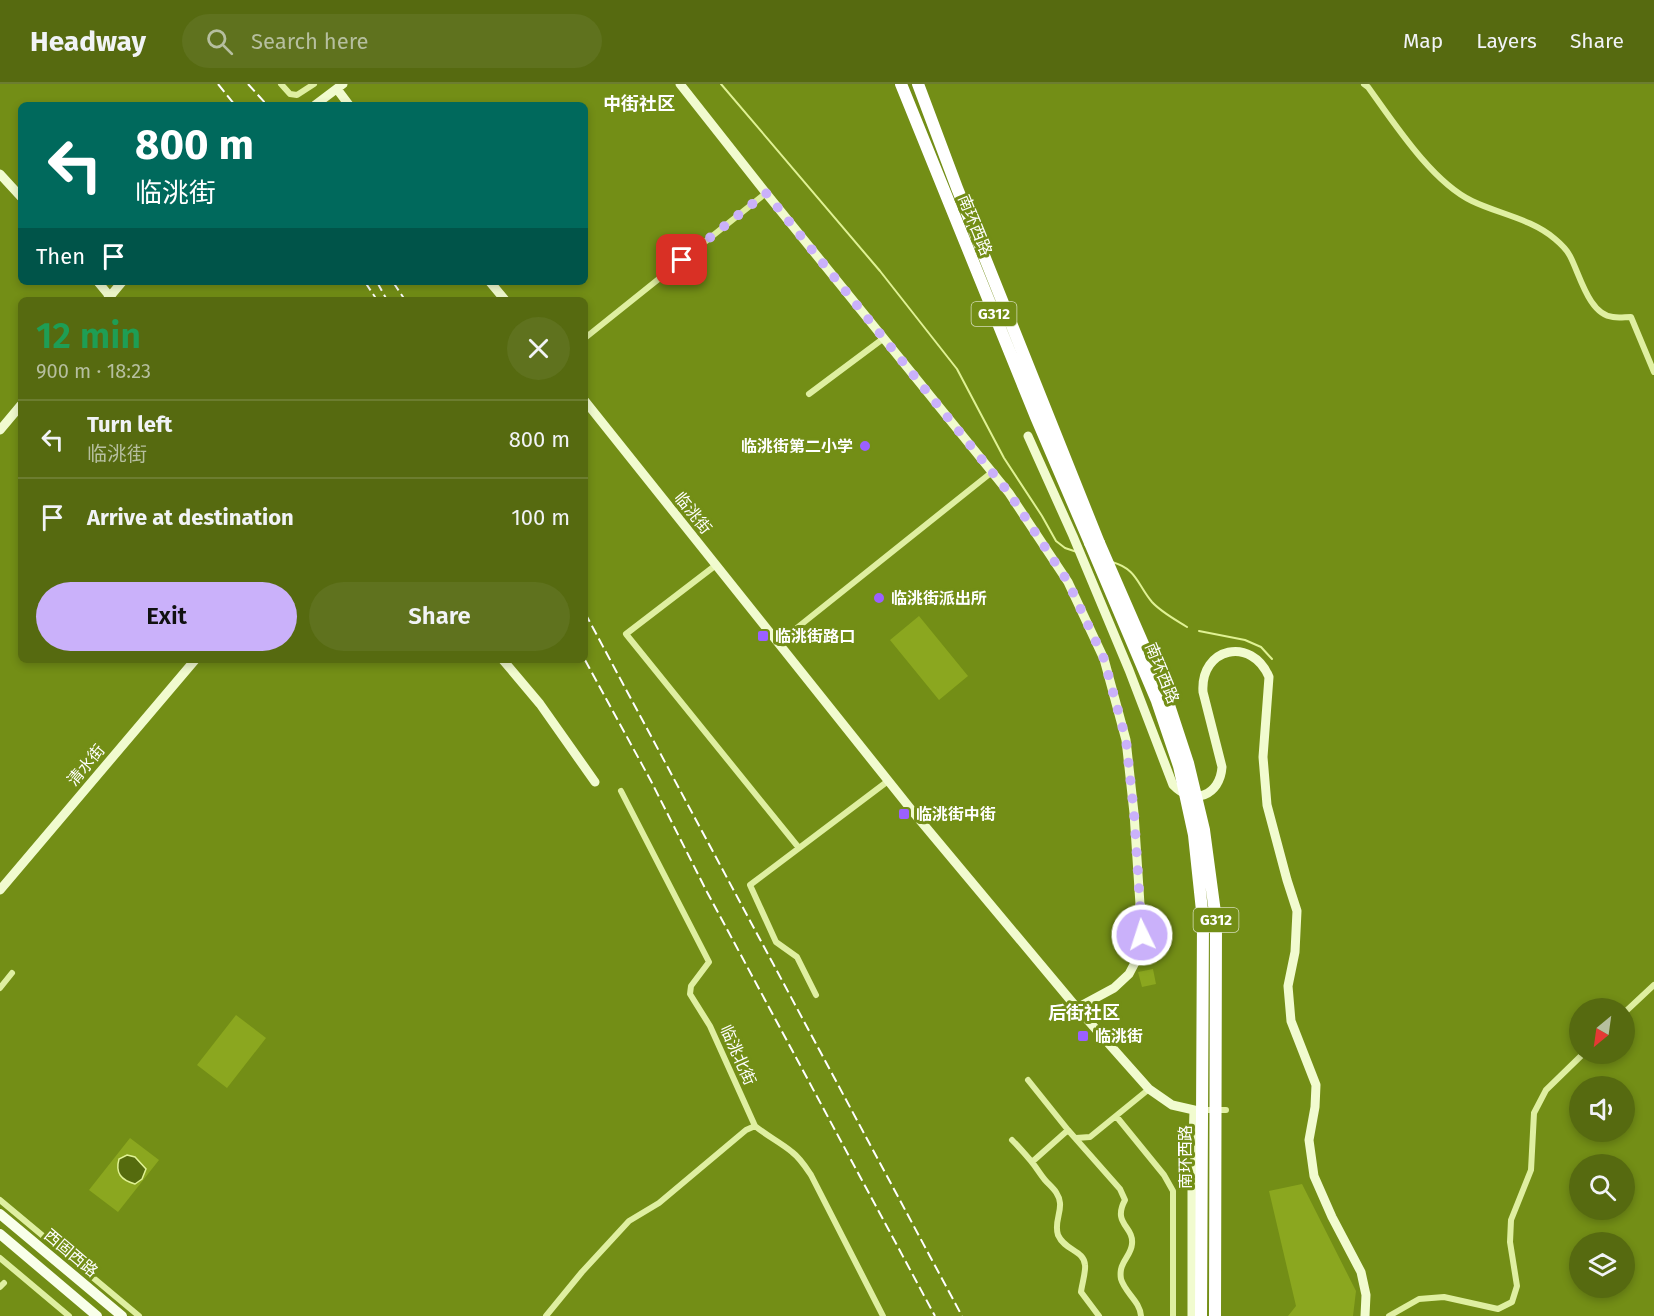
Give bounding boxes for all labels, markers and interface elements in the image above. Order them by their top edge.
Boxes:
search box [182,14,602,68]
text: Headway [30,25,146,58]
icon: search [203,25,236,58]
text: Search here [251,28,369,55]
text: Map [1403,28,1443,54]
text: Layers [1476,28,1537,54]
text: Share [1570,28,1624,54]
district label: 中街社区 [603,93,675,115]
text: 800 m [135,120,254,170]
icon: left [36,126,114,204]
text: 临洮街 [135,177,216,209]
street label: 南环西路 [954,192,996,258]
pin [656,234,707,285]
icon: arrive [97,240,130,273]
text: Then [36,243,85,270]
icon: arrive [665,243,698,276]
road number: G312 [972,302,1016,326]
text: 12 min [36,314,141,358]
button: close [507,317,570,380]
text: 900 m · 18:23 [36,359,151,383]
text: Turn left [87,411,172,438]
icon: left [36,423,69,456]
text: 800 m [509,426,570,453]
place label: 临洮街第二小学 [741,437,853,456]
marker: 临洮街第二小学 [858,439,872,453]
text: 临洮街 [87,442,147,466]
street label: 临洮街 [671,488,715,538]
icon: arrive [36,501,69,534]
text: Arrive at destination [87,504,294,531]
text: 100 m [511,504,570,531]
button: Exit [36,582,297,651]
button: Share [309,582,570,651]
place label: 临洮街派出所 [891,589,987,608]
marker: 临洮街派出所 [872,591,886,605]
place label: 临洮街路口 [775,627,855,646]
marker: 临洮街路口 [756,629,770,643]
street label: 南环西路 [1141,640,1183,706]
street label: 清水街 [63,741,109,789]
place label: 临洮街中街 [916,805,996,824]
marker: 临洮街中街 [897,807,911,821]
position arrow [1110,903,1174,967]
road number: G312 [1194,908,1238,932]
north arrow [1569,998,1635,1064]
map controls [1569,998,1635,1298]
district label: 后街社区 [1048,1002,1120,1024]
street label: 临洮北街 [716,1022,760,1088]
place label: 临洮街 [1095,1027,1143,1046]
marker: 临洮街 [1076,1029,1090,1043]
button: sound [1569,1076,1635,1142]
street label: 南环西路 [1176,1125,1195,1189]
button: search [1569,1154,1635,1220]
street label: 西固西路 [40,1225,102,1281]
button: layers [1569,1232,1635,1298]

